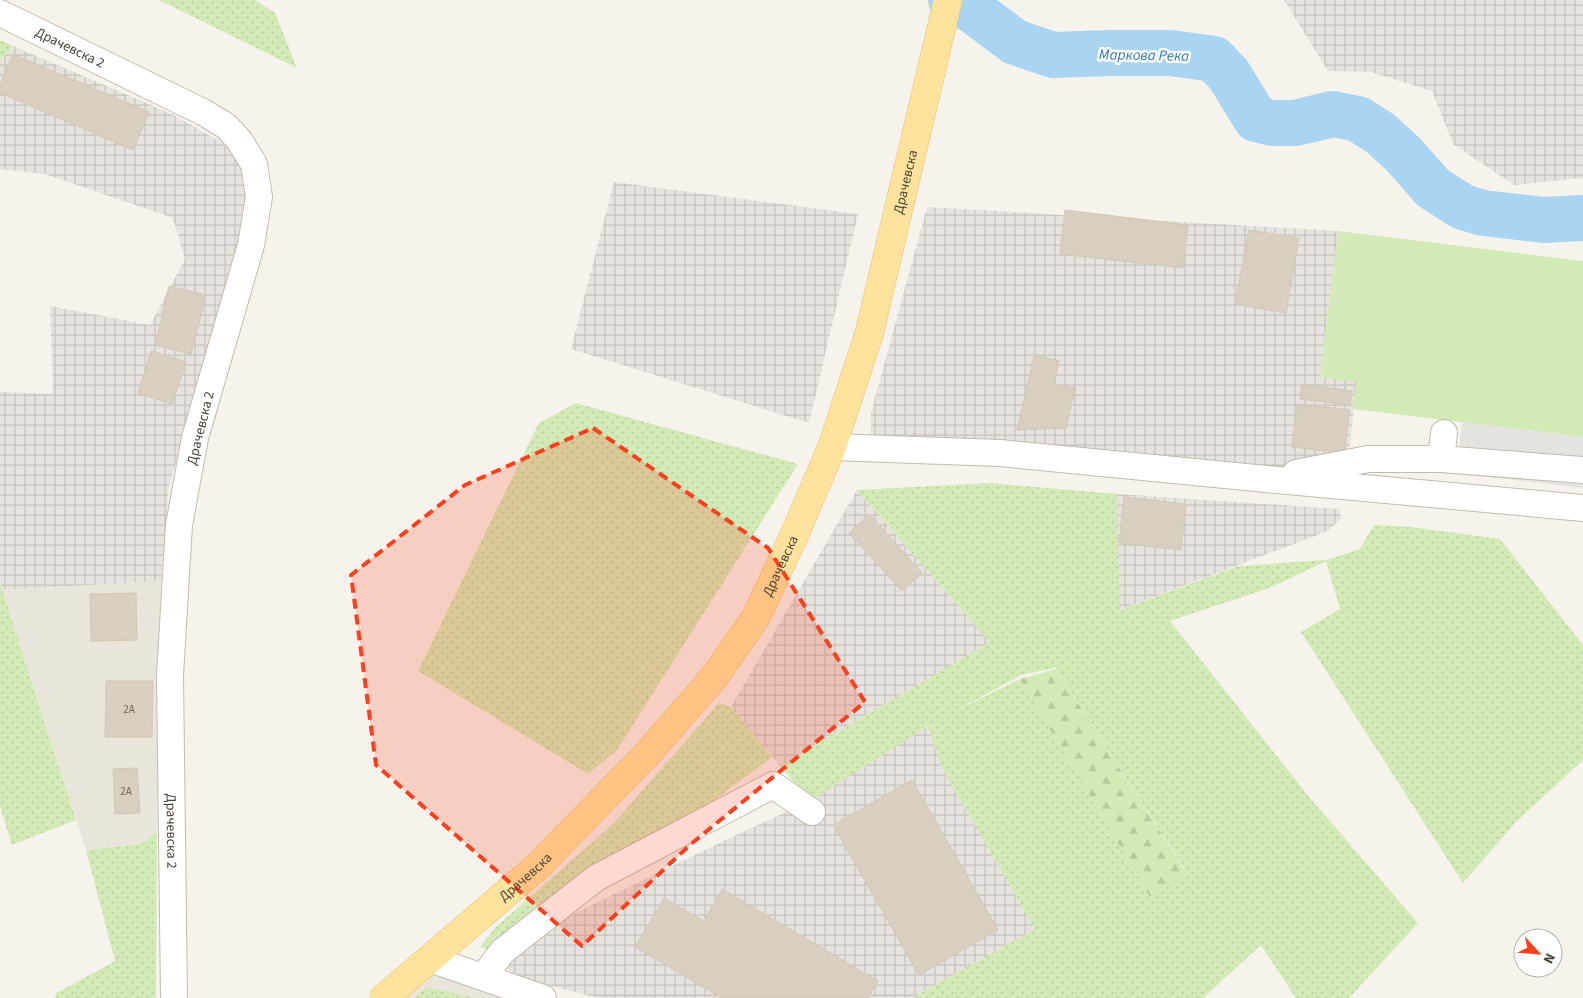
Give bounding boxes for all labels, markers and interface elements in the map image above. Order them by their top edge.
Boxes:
street label: Драчевска 2 [32,23,108,74]
water label: Маркова Река [1099,44,1189,67]
street label: Драчевска [889,148,923,216]
street label: Драчевска 2 [182,389,220,467]
street label: Драчевска [758,532,804,600]
house number: 2А [123,702,135,717]
house number: 2А [120,784,132,799]
street label: Драчевска 2 [160,793,181,869]
street label: Драчевска [495,848,557,907]
north arrow [1513,928,1563,978]
text: N [1538,950,1560,967]

